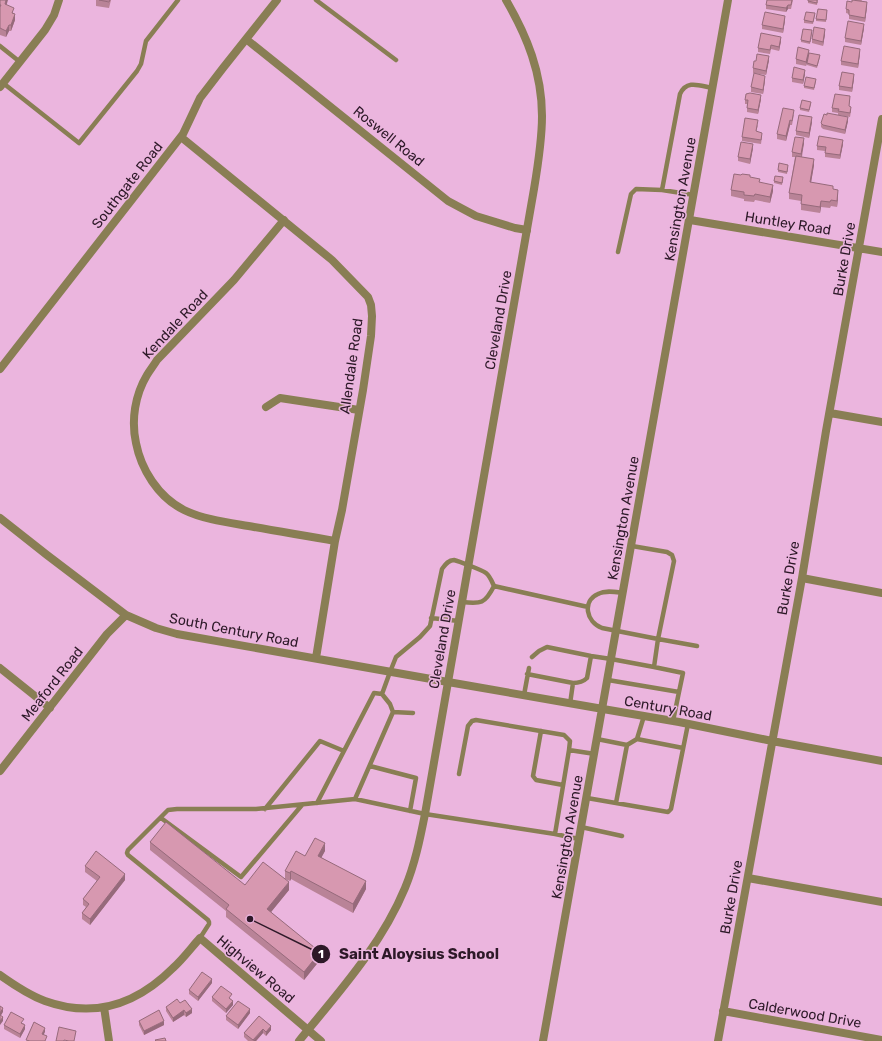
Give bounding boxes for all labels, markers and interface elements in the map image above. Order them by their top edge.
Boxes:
street label: Roswell Road [350,103,428,170]
street label: Kensington Avenue [661,136,700,262]
street label: Southgate Road [88,139,166,232]
street label: Huntley Road [744,208,832,239]
street label: Burke Drive [830,221,859,297]
street label: Cleveland Drive [481,269,516,371]
street label: Kendale Road [139,286,212,362]
street label: Allendale Road [336,317,367,415]
street label: Kensington Avenue [604,455,643,581]
street label: Burke Drive [774,540,803,616]
street label: Cleveland Drive [425,588,460,690]
street label: South Century Road [168,610,300,651]
street label: Meaford Road [18,644,87,725]
street label: Century Road [623,692,713,725]
street label: Kensington Avenue [548,774,587,900]
street label: Burke Drive [717,859,746,935]
street label: Highview Road [213,932,298,1007]
callout: Saint Aloysius School [311,940,507,967]
text: Saint Aloysius School [339,945,499,963]
text: 1 [318,947,324,961]
street label: Calderwood Drive [747,995,863,1032]

